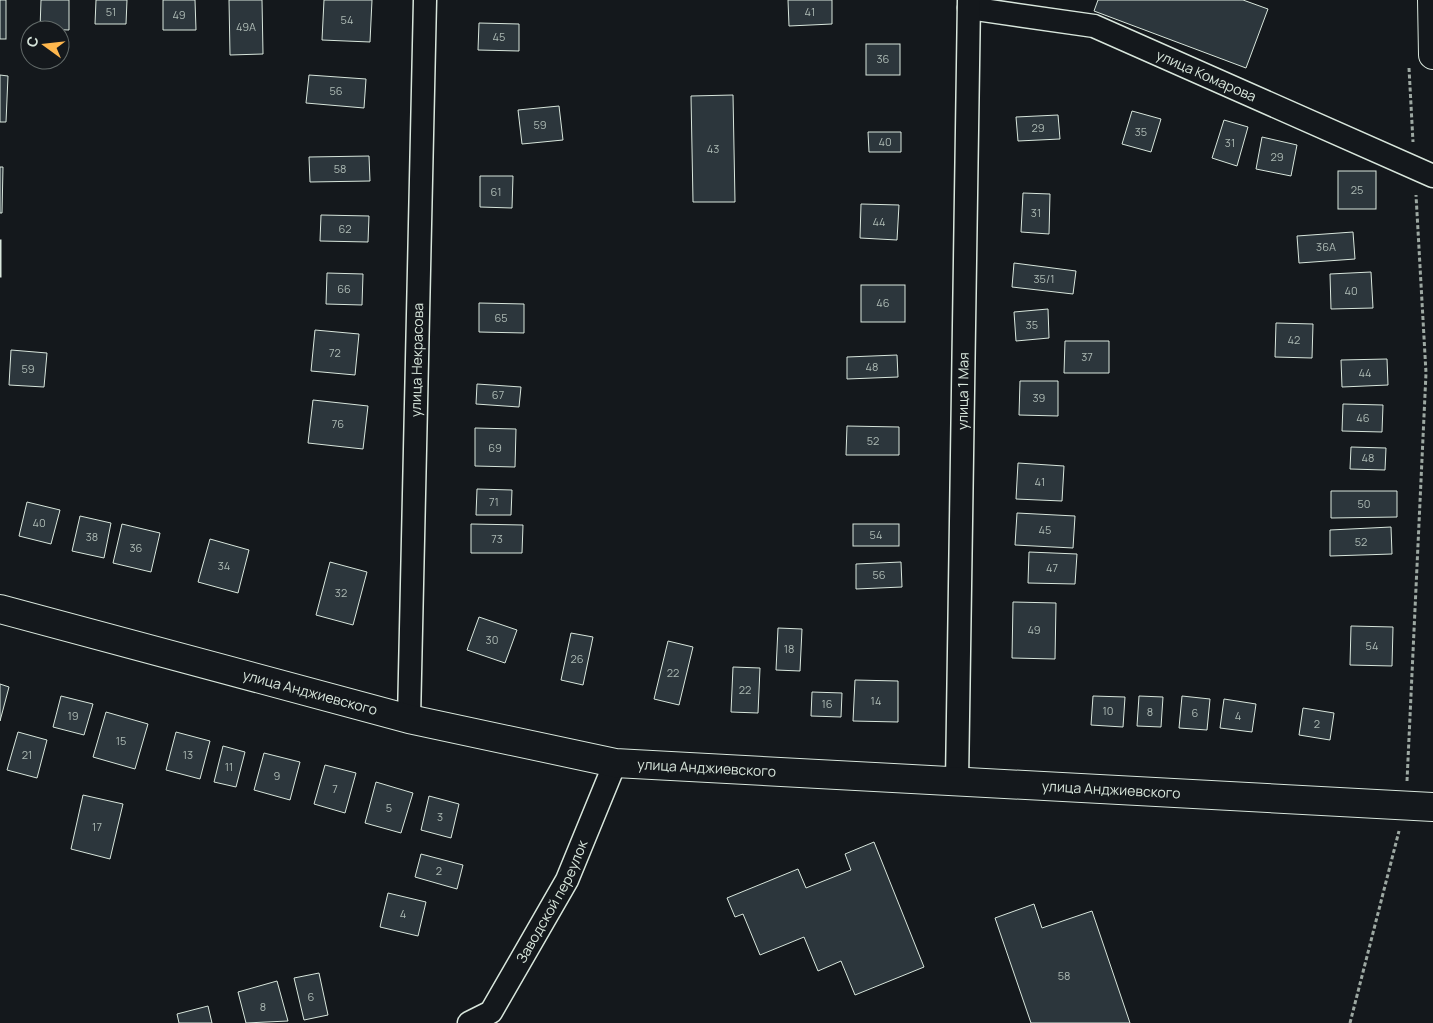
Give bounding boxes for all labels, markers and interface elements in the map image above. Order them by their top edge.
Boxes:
house number: 51 [106,4,116,19]
house number: 41 [805,4,815,19]
house number: 49 [172,7,186,22]
house number: 54 [341,12,353,27]
house number: 49А [236,19,256,34]
north arrow [20,20,70,70]
house number: 45 [493,29,505,44]
text: С [21,34,42,49]
street label: улица Комарова [1153,45,1260,106]
house number: 36 [877,51,890,66]
house number: 56 [329,83,343,98]
house number: 59 [533,117,547,132]
house number: 29 [1031,120,1045,135]
house number: 35 [1135,124,1147,139]
house number: 40 [878,134,892,149]
house number: 31 [1225,135,1235,150]
house number: 43 [707,141,719,156]
house number: 29 [1270,149,1284,164]
house number: 58 [334,161,346,176]
house number: 25 [1351,182,1363,197]
house number: 61 [491,184,501,199]
house number: 31 [1031,205,1041,220]
house number: 44 [872,214,886,229]
house number: 62 [338,221,352,236]
house number: 36А [1316,239,1336,254]
house number: 35/1 [1034,271,1055,286]
house number: 66 [337,281,351,296]
house number: 40 [1344,283,1358,298]
house number: 46 [876,295,890,310]
street label: улица Некрасова [406,303,427,417]
house number: 65 [494,310,508,325]
house number: 35 [1026,317,1038,332]
house number: 42 [1288,332,1300,347]
house number: 72 [329,345,341,360]
house number: 37 [1081,349,1093,364]
street label: улица 1 Мая [952,352,973,430]
house number: 48 [866,359,878,374]
house number: 59 [21,361,35,376]
house number: 44 [1358,365,1372,380]
house number: 67 [492,387,504,402]
house number: 39 [1033,390,1046,405]
house number: 46 [1356,410,1370,425]
house number: 76 [332,416,344,431]
house number: 52 [867,433,879,448]
house number: 69 [488,440,502,455]
house number: 48 [1362,450,1374,465]
house number: 41 [1035,474,1045,489]
house number: 71 [489,494,499,509]
house number: 50 [1357,496,1371,511]
house number: 40 [32,515,46,530]
house number: 45 [1039,522,1051,537]
house number: 54 [870,527,882,542]
house number: 38 [86,529,98,544]
house number: 73 [491,531,503,546]
house number: 52 [1355,534,1367,549]
house number: 36 [130,540,143,555]
house number: 34 [218,558,230,573]
house number: 47 [1046,560,1058,575]
house number: 56 [872,567,886,582]
house number: 32 [335,585,347,600]
house number: 49 [1027,622,1041,637]
house number: 30 [486,632,498,647]
house number: 54 [1366,638,1378,653]
house number: 18 [784,641,794,656]
house number: 26 [570,651,584,666]
street label: улица Анджиевского [241,665,380,719]
house number: 22 [667,665,679,680]
house number: 22 [739,682,751,697]
house number: 14 [871,693,881,708]
house number: 16 [821,696,833,711]
house number: 10 [1102,703,1114,718]
house number: 8 [1147,704,1153,719]
house number: 6 [1192,705,1199,720]
house number: 19 [67,708,79,723]
house number: 4 [1235,708,1241,723]
house number: 2 [1314,716,1320,731]
house number: 15 [116,733,126,748]
house number: 21 [22,747,32,762]
house number: 13 [183,747,193,762]
street label: улица Анджиевского [637,754,777,781]
house number: 11 [225,759,233,774]
house number: 9 [274,768,281,783]
street label: улица Анджиевского [1041,776,1181,802]
house number: 7 [332,781,338,796]
house number: 5 [386,800,392,815]
house number: 3 [437,809,443,824]
house number: 17 [92,819,102,834]
street label: Заводской переулок [511,836,592,966]
house number: 2 [436,863,442,878]
house number: 4 [400,906,406,921]
house number: 58 [1058,968,1070,983]
house number: 6 [308,989,315,1004]
house number: 8 [260,999,266,1014]

